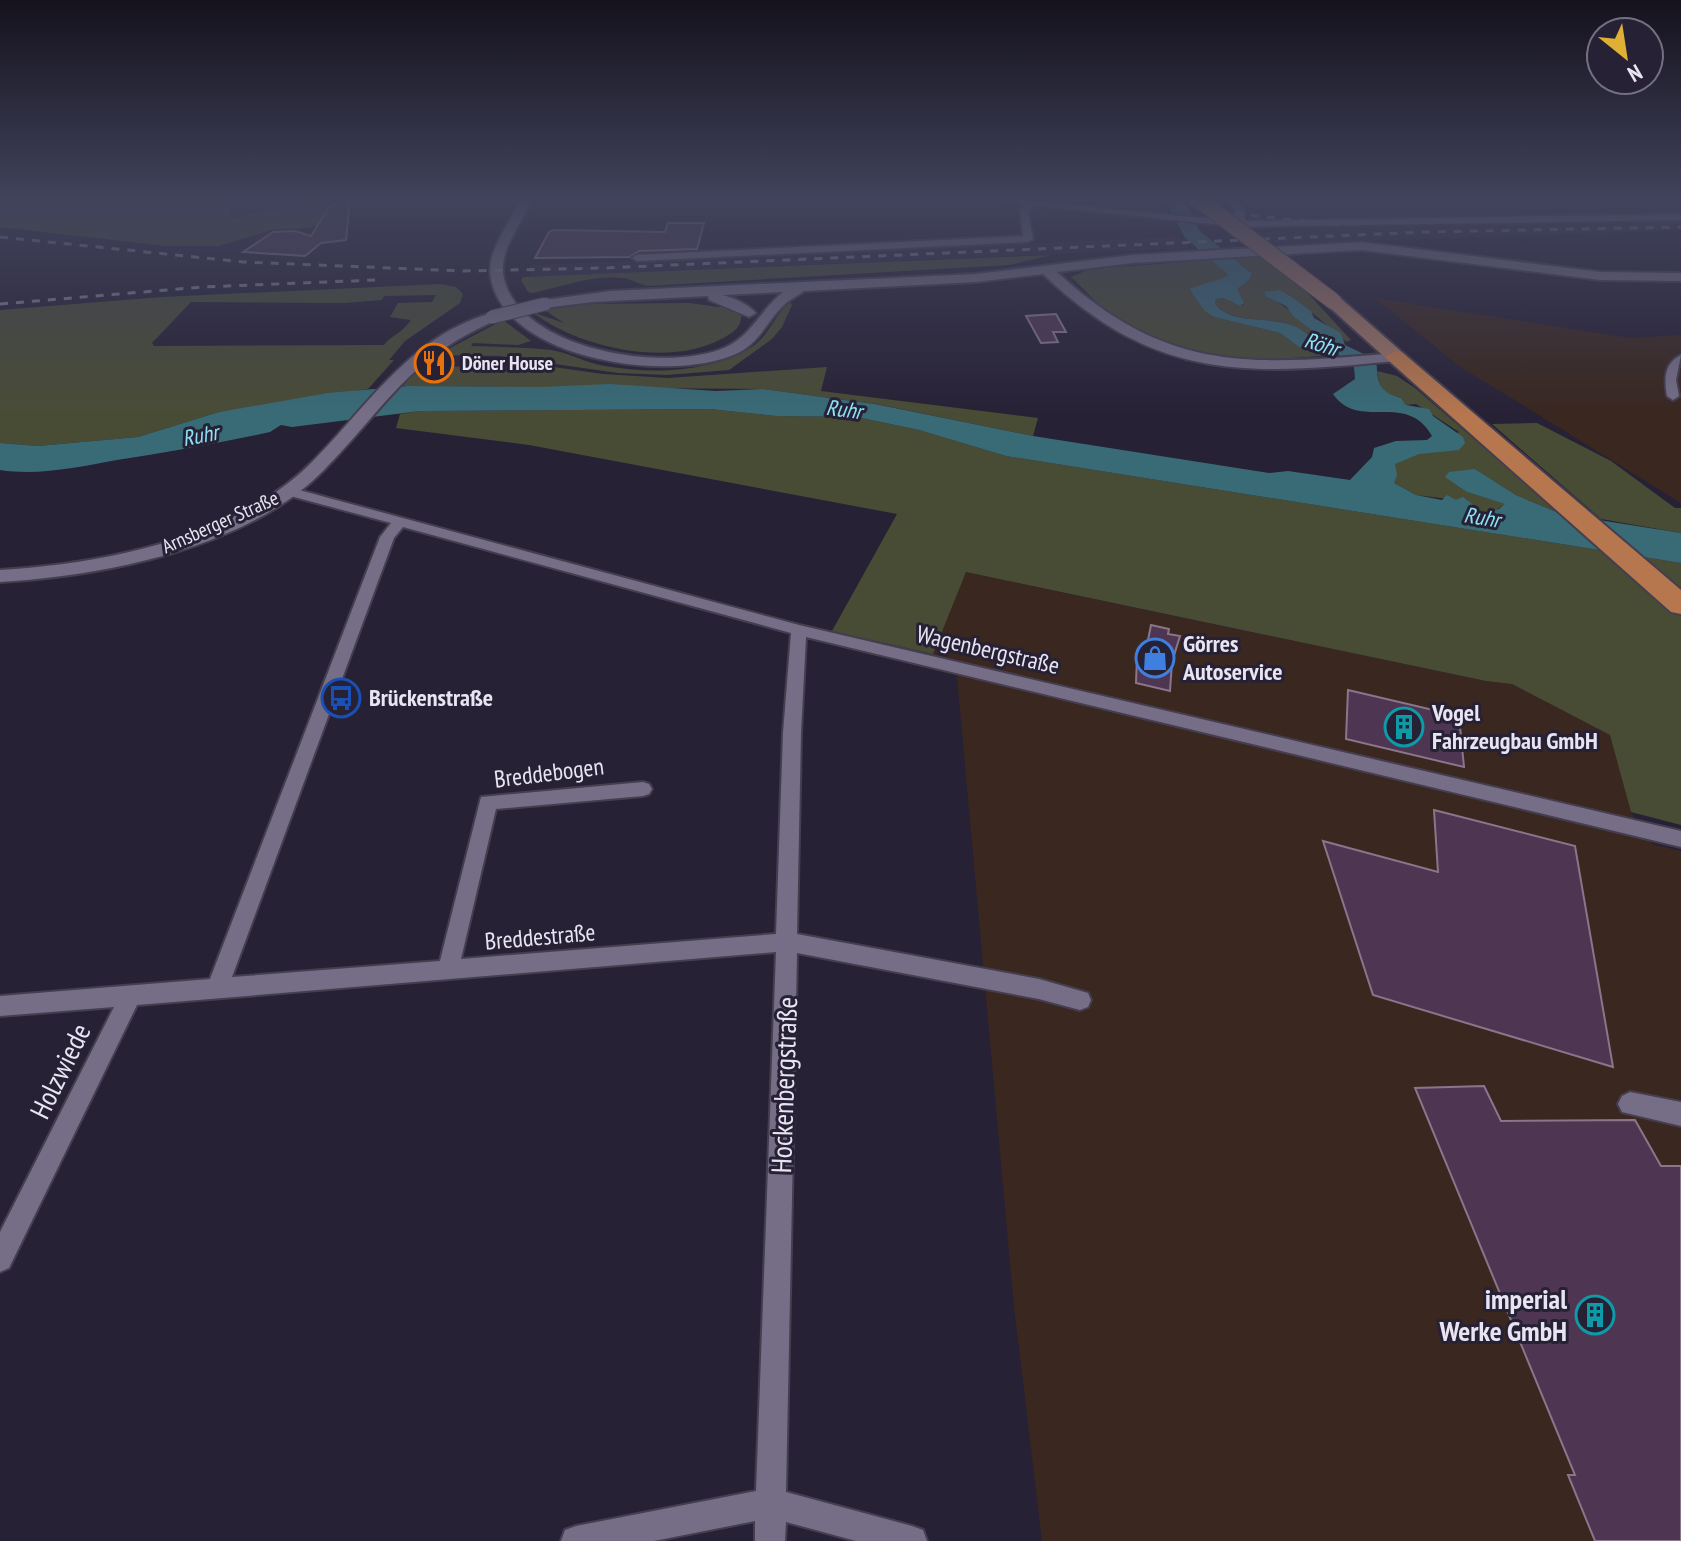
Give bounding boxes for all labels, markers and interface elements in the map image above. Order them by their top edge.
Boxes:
north arrow [1585,16,1665,96]
text: N [1623,58,1647,88]
water label: Röhr [1301,326,1346,363]
restaurant icon: Döner House [413,342,455,384]
place label: Döner House [462,350,553,376]
water label: Ruhr [825,393,866,425]
water label: Ruhr [180,417,223,452]
street label: Arnsberger Straße [158,485,282,559]
water label: Ruhr [1462,500,1505,534]
street label: Wagenbergstraße [914,618,1062,681]
place label: Görres Autoservice [1182,628,1282,687]
shop icon: Görres Autoservice [1134,637,1176,679]
bus stop icon: Brückenstraße [320,677,362,719]
place label: Brückenstraße [369,682,493,713]
place label: Vogel Fahrzeugbau GmbH [1431,697,1598,756]
building icon: Vogel Fahrzeugbau GmbH [1383,706,1425,748]
street label: Breddebogen [492,750,605,795]
street label: Breddestraße [483,916,597,957]
street label: Hockenbergstraße [762,996,805,1174]
street label: Holzwiede [21,1017,98,1125]
place label: imperial Werke GmbH [1438,1280,1567,1349]
building icon: imperial Werke GmbH [1574,1294,1616,1336]

